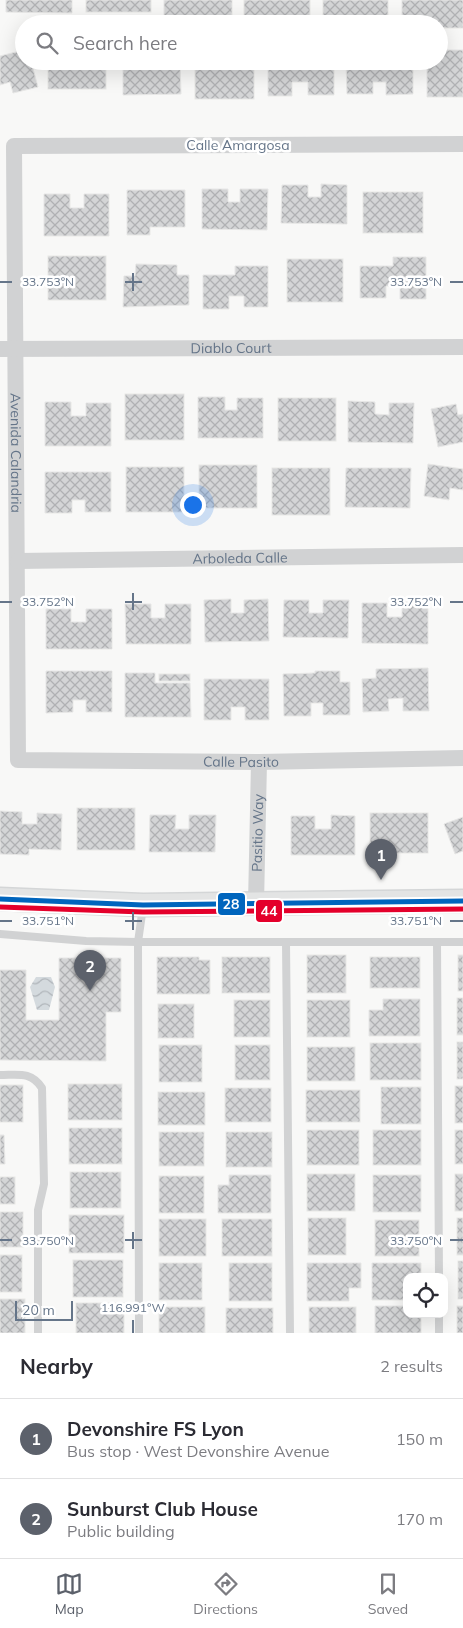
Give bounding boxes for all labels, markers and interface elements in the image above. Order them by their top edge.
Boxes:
search box [15,15,448,70]
icon: search [33,29,61,57]
text: Search here [73,31,177,55]
street label: Calle Amargosa [186,136,290,154]
text: 33.753°N [22,274,74,289]
text: 33.753°N [390,274,442,289]
street label: Diablo Court [190,339,272,357]
street label: Avenida Calandria [7,393,25,513]
your location [180,492,206,518]
street label: Arboleda Calle [192,548,288,568]
text: 33.752°N [22,594,74,609]
text: 33.752°N [390,594,442,609]
street label: Calle Pasito [203,753,279,771]
street label: Pasitio Way [248,793,267,872]
pin: 1 [365,839,397,880]
line badge: 28 [217,892,246,916]
text: 28 [223,895,239,913]
line badge: 44 [255,899,283,923]
text: 44 [261,902,278,920]
text: 33.751°N [22,913,74,928]
text: 33.751°N [390,913,442,928]
pin: 2 [74,950,106,991]
text: 33.750°N [22,1233,74,1248]
text: 33.750°N [390,1233,442,1248]
map controls [403,1273,448,1318]
button: locate [403,1273,448,1318]
scale bar [15,1298,72,1321]
text: 116.991°W [101,1300,165,1315]
text: 20 m [22,1301,55,1319]
text: Nearby [20,1353,93,1379]
text: 2 results [380,1356,443,1376]
text: Devonshire FS Lyon [67,1417,244,1441]
text: 1 [31,1429,41,1449]
text: 150 m [396,1429,443,1449]
text: Bus stop · West Devonshire Avenue [67,1441,329,1461]
text: Sunburst Club House [67,1497,258,1521]
text: 2 [31,1509,41,1529]
text: 170 m [396,1509,443,1529]
text: Public building [67,1521,175,1541]
tab: Map [55,1570,84,1618]
tab: Directions [193,1570,258,1618]
tab: Saved [368,1570,408,1618]

